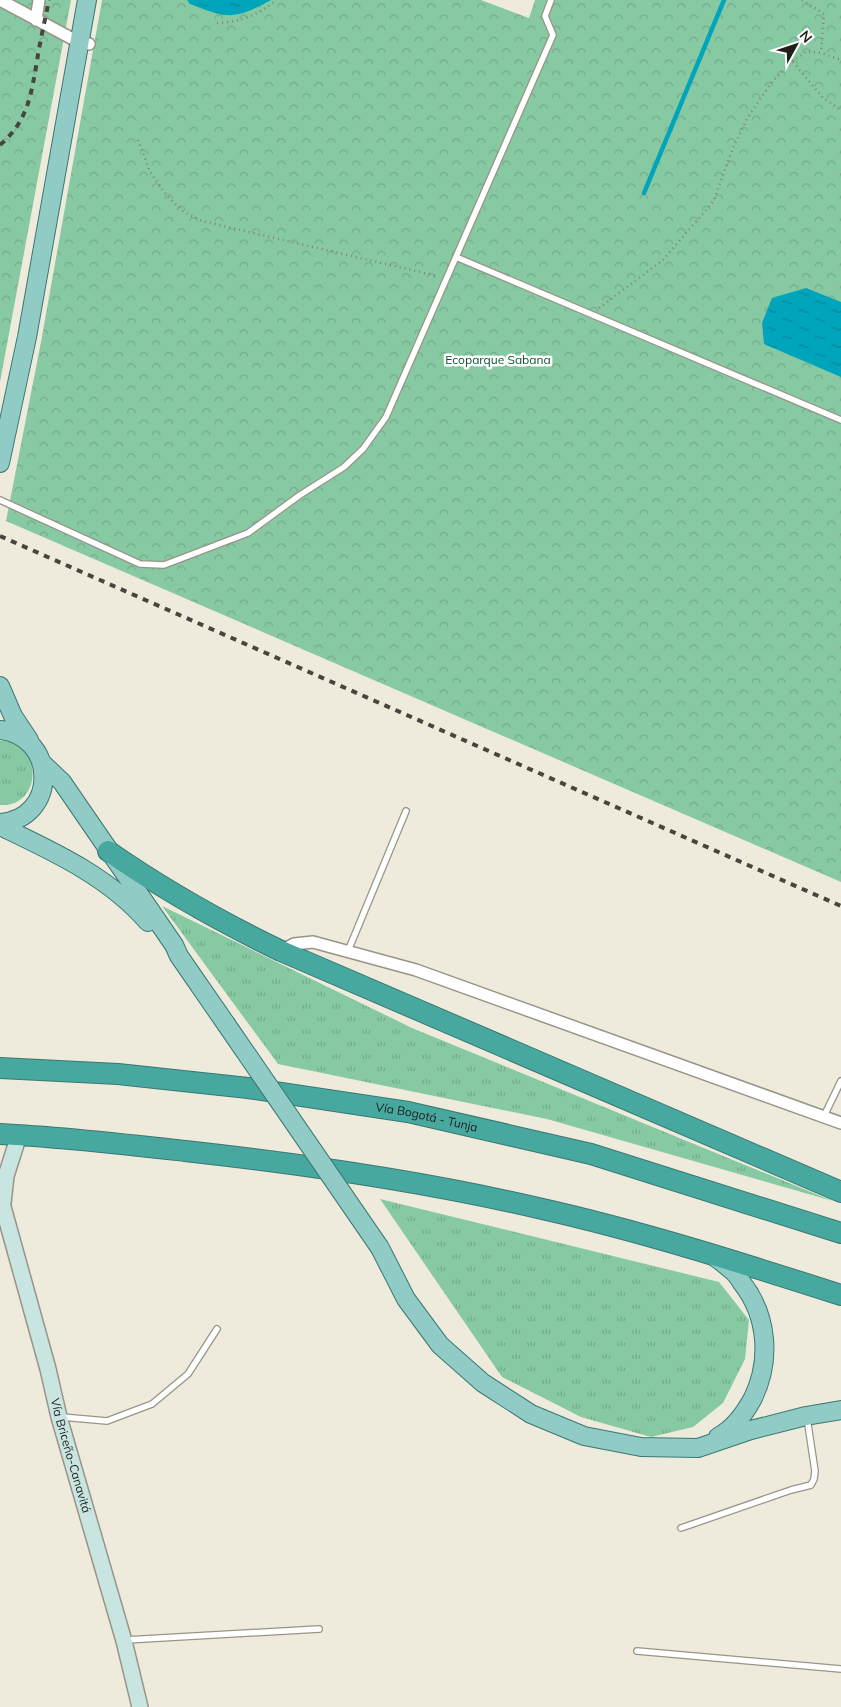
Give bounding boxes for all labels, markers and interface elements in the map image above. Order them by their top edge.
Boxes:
north arrow [771,20,821,70]
text: N [796,27,816,46]
park label: Ecoparque Sabana [445,352,551,367]
street label: Vía Bogotá - Tunja [375,1099,479,1135]
street label: Vía Briceño-Canavitá [48,1397,94,1515]

